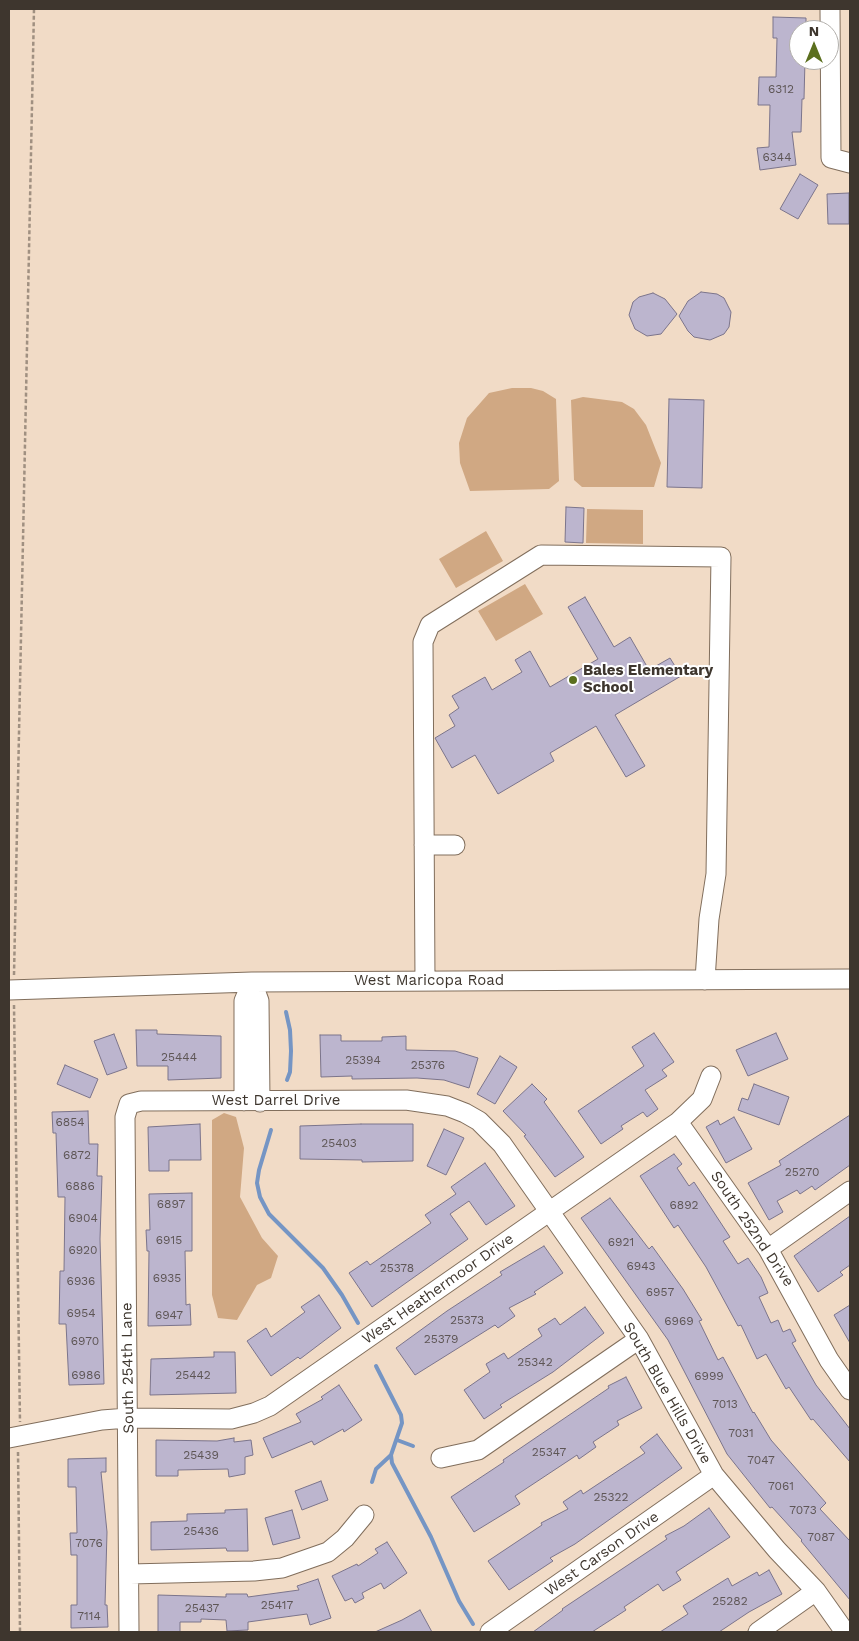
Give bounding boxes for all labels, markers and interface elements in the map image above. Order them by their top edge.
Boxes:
north arrow [789,20,839,70]
text: N [809,23,819,39]
house number: 6312 [768,82,794,96]
house number: 6344 [763,150,791,164]
place label: Bales Elementary School [583,662,713,697]
marker: Bales Elementary School [567,674,579,686]
street label: West Maricopa Road [354,972,504,990]
house number: 25444 [161,1050,197,1064]
house number: 25394 [345,1053,381,1067]
house number: 25376 [411,1058,445,1072]
street label: West Darrel Drive [212,1092,340,1110]
house number: 6854 [55,1115,85,1129]
house number: 25403 [321,1136,357,1150]
house number: 6872 [63,1148,91,1162]
house number: 25270 [785,1165,819,1179]
street label: South 252nd Drive [707,1168,797,1290]
house number: 6886 [65,1179,95,1193]
house number: 6897 [157,1197,185,1211]
house number: 6892 [669,1198,699,1212]
house number: 6904 [68,1211,98,1225]
street label: West Heathermoor Drive [359,1230,517,1348]
house number: 6915 [156,1233,182,1247]
house number: 6921 [608,1235,634,1249]
house number: 6920 [68,1243,98,1257]
house number: 6943 [626,1259,656,1273]
house number: 25378 [380,1261,414,1275]
house number: 6935 [153,1271,181,1285]
house number: 6936 [67,1274,95,1288]
house number: 6957 [646,1285,674,1299]
street label: South 254th Lane [118,1302,138,1434]
house number: 6954 [66,1306,96,1320]
house number: 6947 [155,1308,183,1322]
house number: 25373 [450,1313,484,1327]
house number: 6969 [664,1314,694,1328]
street label: South Blue Hills Drive [619,1319,715,1467]
house number: 25379 [424,1332,458,1346]
house number: 6970 [71,1334,99,1348]
house number: 25342 [517,1355,553,1369]
house number: 6986 [71,1368,101,1382]
house number: 25442 [175,1368,211,1382]
house number: 6999 [694,1369,724,1383]
house number: 7013 [712,1397,738,1411]
house number: 7031 [728,1426,754,1440]
house number: 25347 [532,1445,566,1459]
house number: 25439 [183,1448,219,1462]
house number: 7047 [747,1453,775,1467]
house number: 7061 [768,1479,794,1493]
house number: 25322 [594,1490,628,1504]
house number: 7073 [789,1503,817,1517]
street label: West Carson Drive [542,1508,662,1600]
house number: 25436 [183,1524,219,1538]
house number: 7087 [807,1530,835,1544]
house number: 7076 [75,1536,103,1550]
house number: 25282 [712,1594,748,1608]
house number: 25417 [261,1598,293,1612]
house number: 25437 [185,1601,219,1615]
house number: 7114 [77,1609,101,1623]

